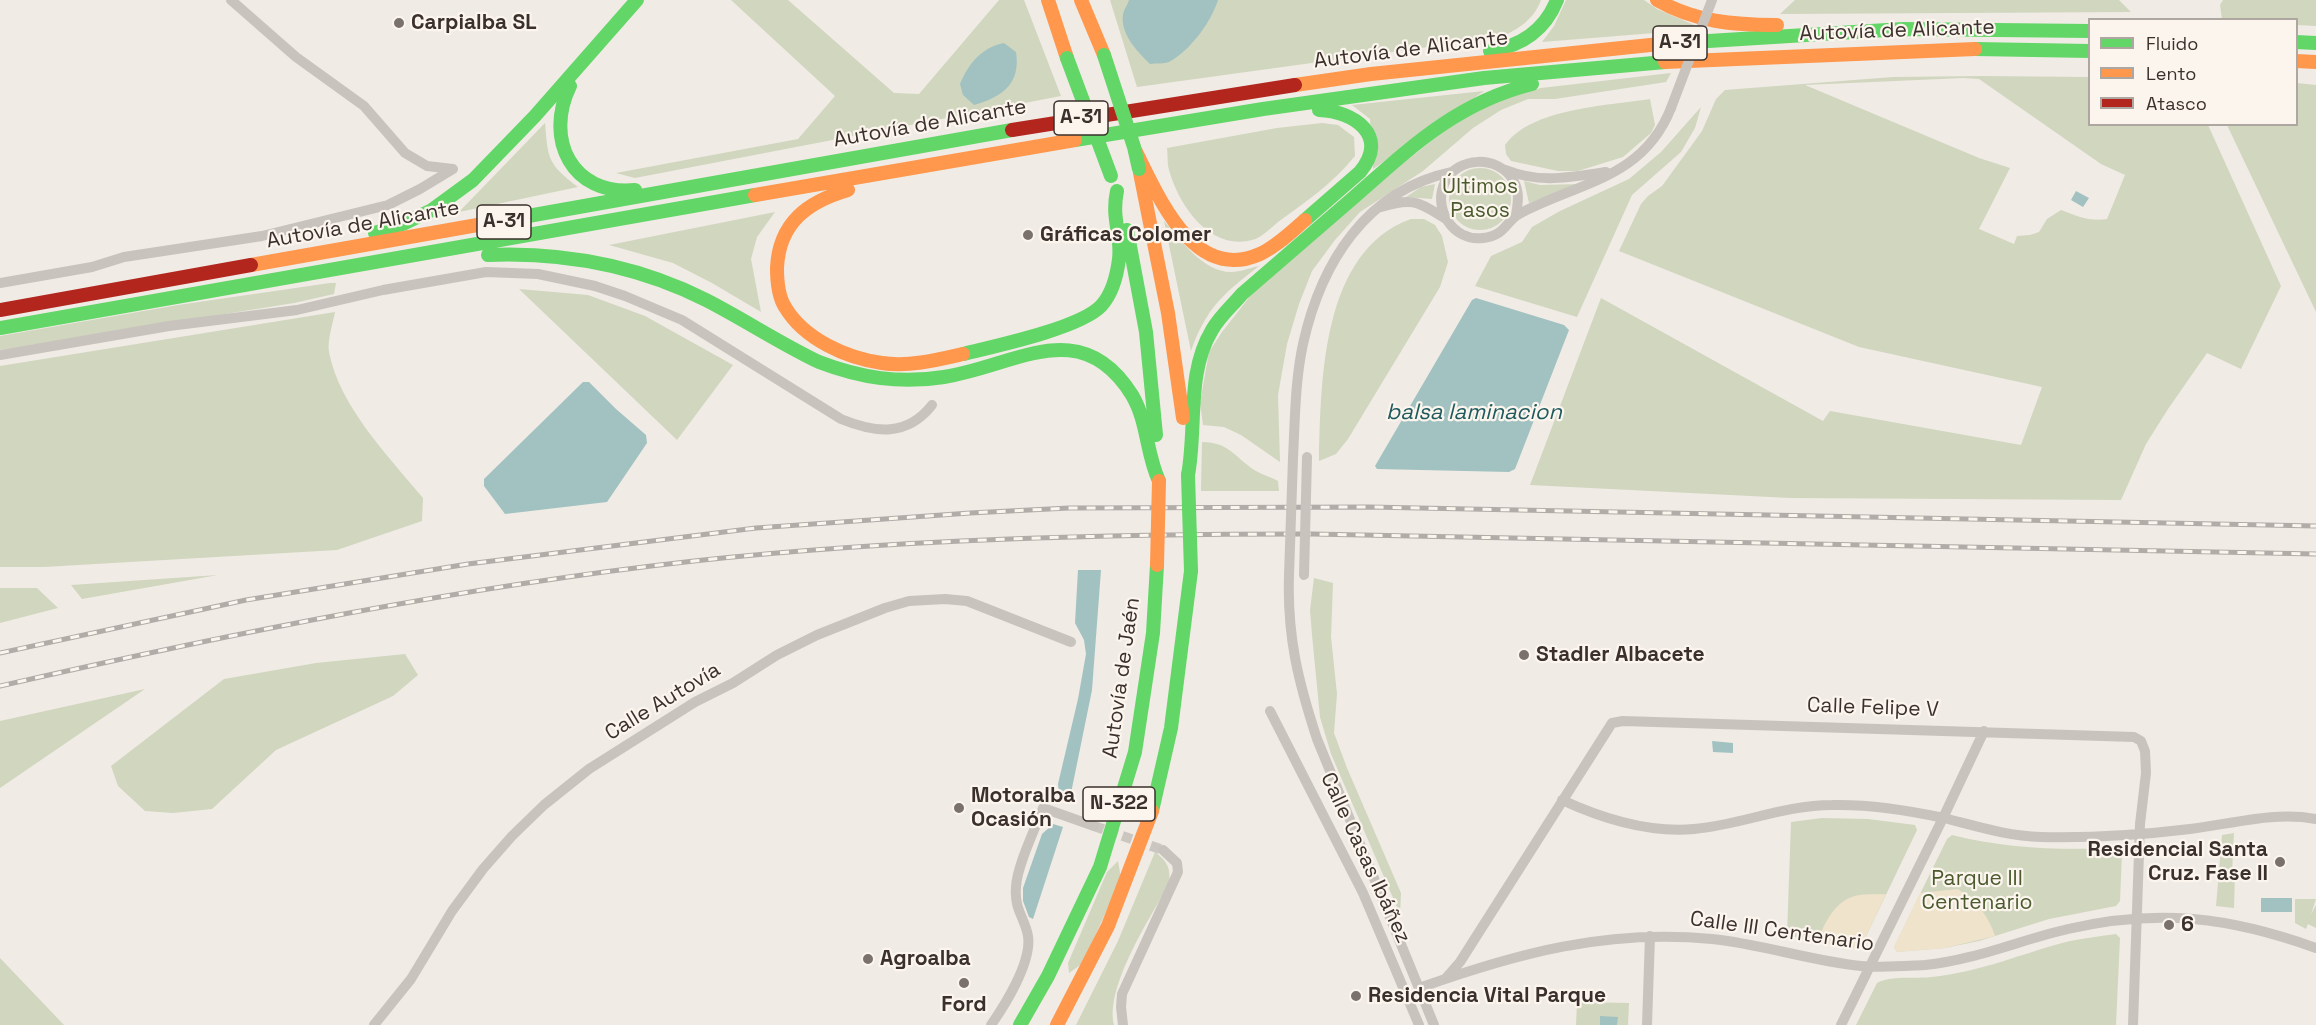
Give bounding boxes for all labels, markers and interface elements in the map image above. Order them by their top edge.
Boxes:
place label: Carpialba SL [411,10,537,36]
street label: Autovía de Alicante [1799,15,1995,47]
marker: Carpialba SL [392,16,406,30]
legend [2088,18,2298,126]
street label: Autovía de Alicante [1312,26,1510,74]
road number: A-31 [1653,26,1707,60]
text: Fluido [2146,32,2198,55]
text: Lento [2146,62,2196,85]
text: Atasco [2146,92,2207,115]
street label: Autovía de Alicante [831,95,1029,153]
road number: A-31 [1054,101,1108,135]
park label: Últimos Pasos [1442,174,1518,224]
street label: Autovía de Alicante [264,196,462,254]
road number: A-31 [477,205,531,239]
place label: Gráficas Colomer [1040,222,1211,248]
marker: Gráficas Colomer [1021,228,1035,242]
water label: balsa laminacion [1386,400,1562,426]
street label: Autovía de Jaén [1098,596,1146,760]
place label: Stadler Albacete [1536,642,1705,668]
marker: Stadler Albacete [1517,648,1531,662]
street label: Calle Autovía [601,658,725,746]
street label: Calle Felipe V [1807,693,1939,723]
street label: Calle Casas Ibáñez [1314,769,1416,947]
place label: Motoralba Ocasión [971,783,1075,833]
road number: N-322 [1083,787,1155,821]
marker: Motoralba Ocasión [952,801,966,815]
place label: Residencial Santa Cruz. Fase II [2087,837,2268,887]
marker: Residencial Santa Cruz. Fase II [2273,855,2287,869]
park label: Parque III Centenario [1921,866,2033,916]
street label: Calle III Centenario [1688,907,1876,957]
place label: 6 [2181,912,2194,938]
marker: 6 [2162,918,2176,932]
place label: Agroalba [880,946,971,972]
marker: Agroalba [861,952,875,966]
marker: Ford [957,976,971,990]
place label: Residencia Vital Parque [1368,983,1606,1009]
marker: Residencia Vital Parque [1349,989,1363,1003]
place label: Ford [941,992,987,1018]

